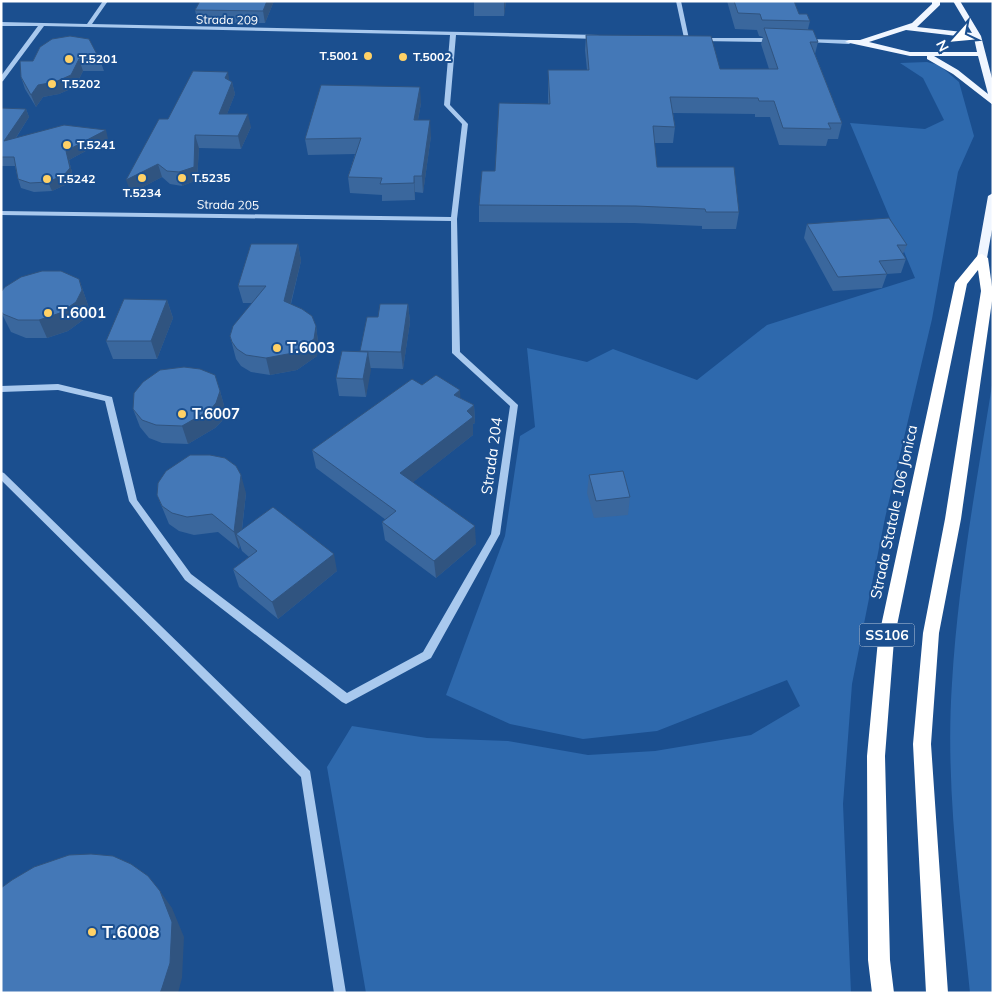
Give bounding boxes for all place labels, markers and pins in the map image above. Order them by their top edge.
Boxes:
place label: T.5001 [320,48,358,63]
place label: T.5002 [413,49,451,64]
marker: T.5001 [362,50,374,62]
place label: T.5201 [79,51,117,66]
marker: T.5002 [397,51,409,63]
marker: T.5201 [63,53,75,65]
place label: T.5202 [62,76,100,91]
marker: T.5202 [46,78,58,90]
place label: T.5241 [77,137,115,152]
marker: T.5241 [61,139,73,151]
place label: T.5235 [192,170,230,185]
place label: T.5242 [57,171,95,186]
marker: T.5234 [136,172,148,184]
marker: T.5235 [176,172,188,184]
marker: T.5242 [41,173,53,185]
place label: T.5234 [123,185,161,200]
place label: T.6001 [58,303,106,322]
marker: T.6001 [42,307,54,319]
place label: T.6003 [287,338,335,357]
marker: T.6003 [271,342,283,354]
place label: T.6007 [192,404,240,423]
marker: T.6007 [176,408,188,420]
place label: T.6008 [102,920,160,943]
marker: T.6008 [86,926,98,938]

